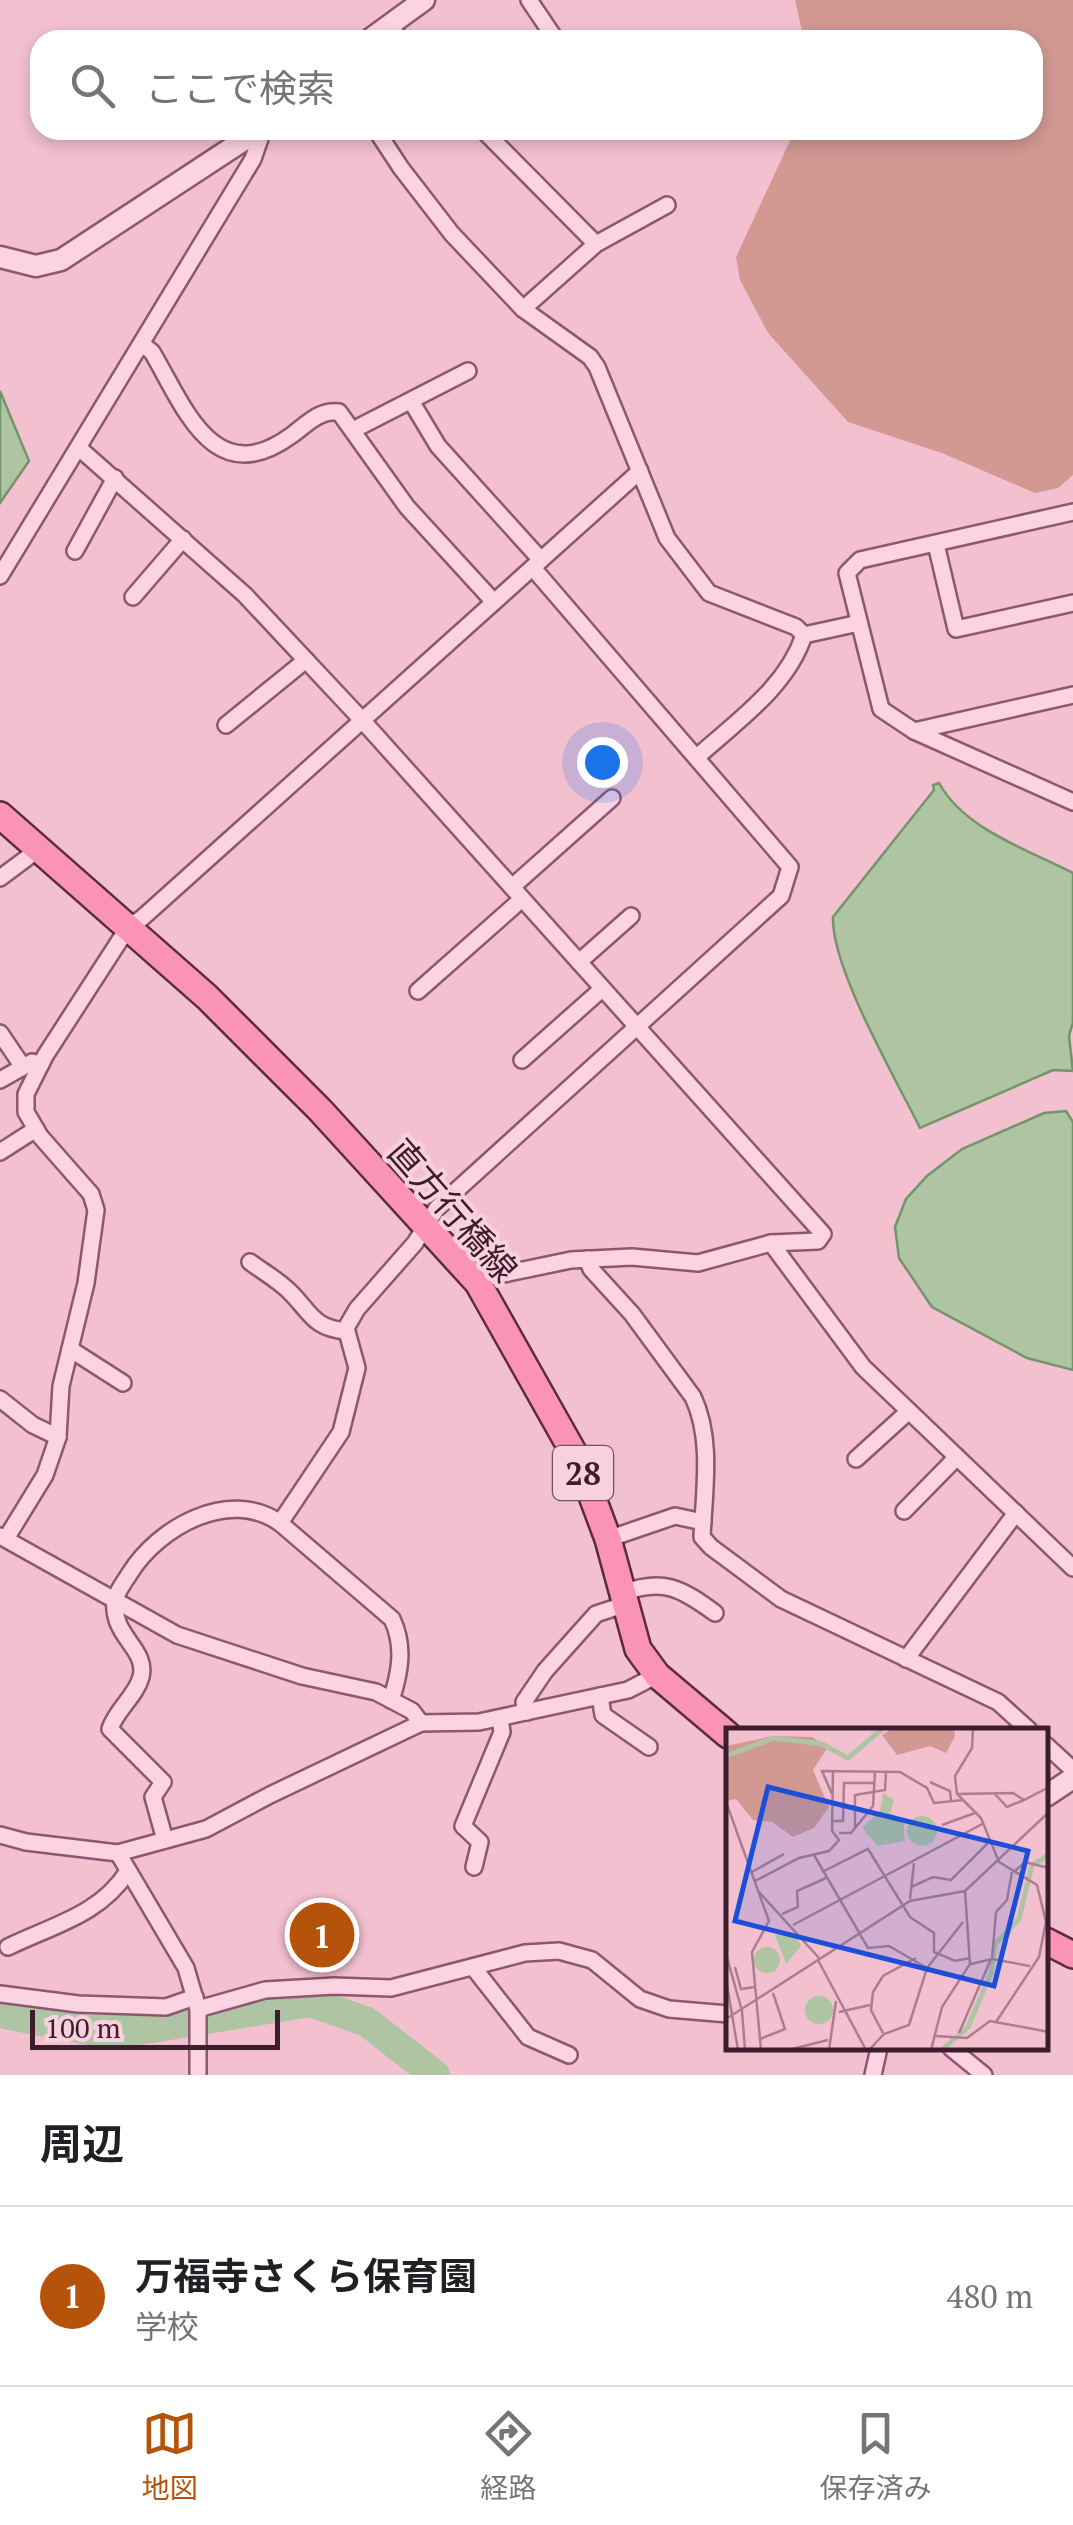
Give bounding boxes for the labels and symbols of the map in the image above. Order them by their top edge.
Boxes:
your location [577,737,628,788]
street label: 直方行橋線 [378,1129,528,1291]
road number: 28 [553,1446,613,1500]
inset map [726,1728,1048,2050]
pin: 1 [290,1898,354,1972]
scale bar [30,2005,280,2050]

